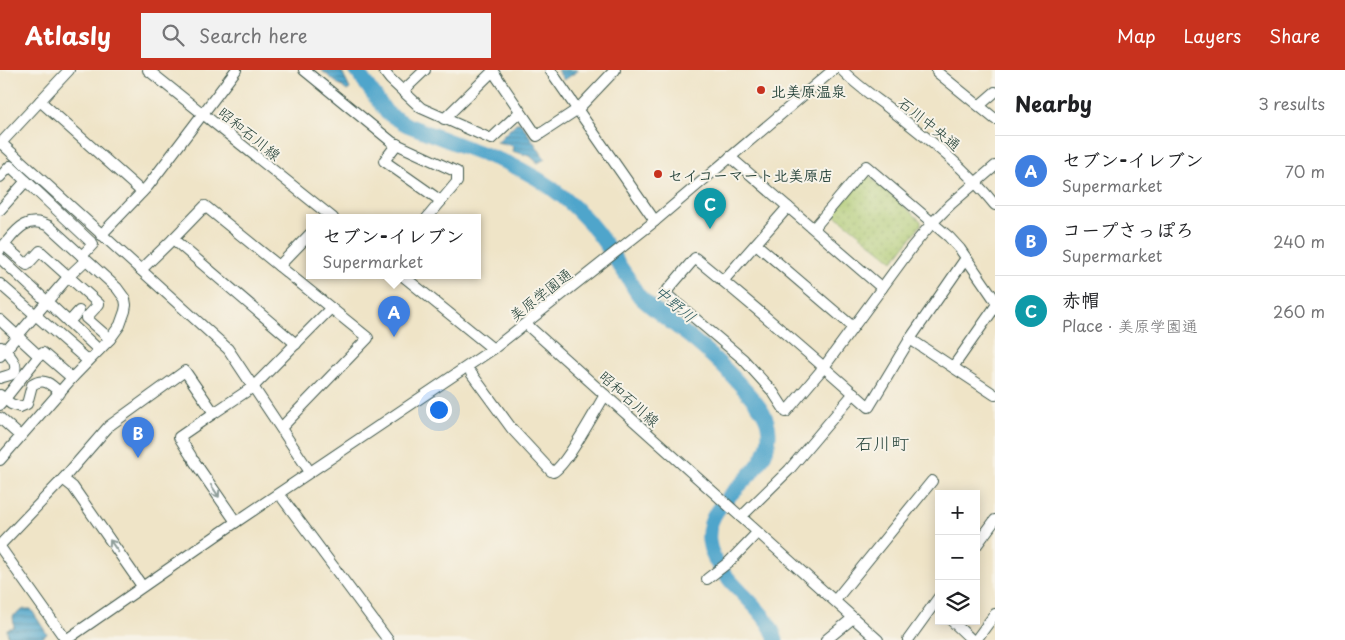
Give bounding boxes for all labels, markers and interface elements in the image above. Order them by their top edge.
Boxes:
search box [141,13,491,58]
text: Atlasly [25,17,111,53]
icon: search [159,21,187,49]
text: Search here [199,21,308,49]
text: Map [1117,22,1156,49]
text: Layers [1184,22,1241,49]
text: Share [1269,22,1320,49]
place label: 北美原温泉 [771,79,846,102]
marker: 北美原温泉 [755,84,767,96]
text: Nearby [1015,87,1092,119]
street label: 石川中央通 [894,90,966,156]
text: 3 results [1258,91,1325,115]
street label: 昭和石川線 [214,100,286,166]
text: セブン-イレブン [1062,145,1204,173]
text: A [1025,159,1037,183]
text: 70 m [1285,159,1325,183]
place label: セイコーマート北美原店 [668,163,834,186]
marker: セイコーマート北美原店 [652,168,664,180]
text: Supermarket [1062,173,1162,197]
pin: C [694,188,726,229]
popup [306,214,481,279]
text: コープさっぽろ [1062,215,1194,243]
text: セブン-イレブン [323,221,464,249]
text: B [1026,229,1036,253]
text: 240 m [1273,229,1325,253]
text: Supermarket [1062,243,1162,267]
text: Supermarket [323,249,423,273]
street label: 美原学園通 [503,262,577,326]
water label: 中野川 [650,278,702,328]
text: 赤帽 [1062,285,1100,313]
pin: A [378,296,410,337]
text: C [1025,299,1037,323]
text: 260 m [1273,299,1325,323]
text: Place · 美原学園通 [1062,313,1198,337]
street label: 昭和石川線 [594,364,666,432]
your location [426,397,452,423]
pin: B [122,417,154,458]
district label: 石川町 [855,429,909,456]
one-way arrow [210,484,220,498]
map controls [935,490,980,625]
button: + [935,490,980,535]
button: − [935,535,980,580]
one-way arrow [109,540,119,554]
button: layers [935,580,980,625]

